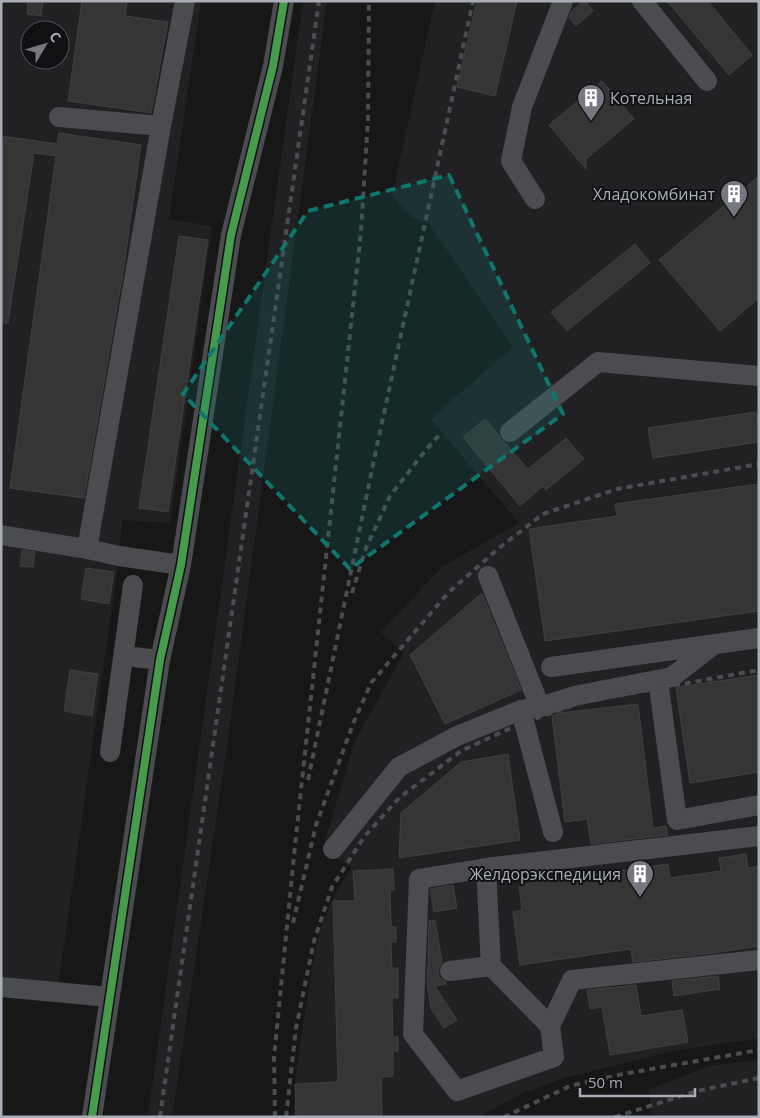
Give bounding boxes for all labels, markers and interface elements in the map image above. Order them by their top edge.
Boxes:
north arrow [20,20,70,70]
text: С [45,27,66,46]
building icon: Котельная [576,83,606,122]
place label: Котельная [610,87,692,109]
building icon: Хладокомбинат [719,179,749,218]
place label: Хладокомбинат [593,183,715,205]
building icon: Желдорэкспедиция [625,859,655,898]
place label: Желдорэкспедиция [470,863,621,885]
scale bar [580,1066,695,1098]
text: 50 m [588,1072,623,1092]

